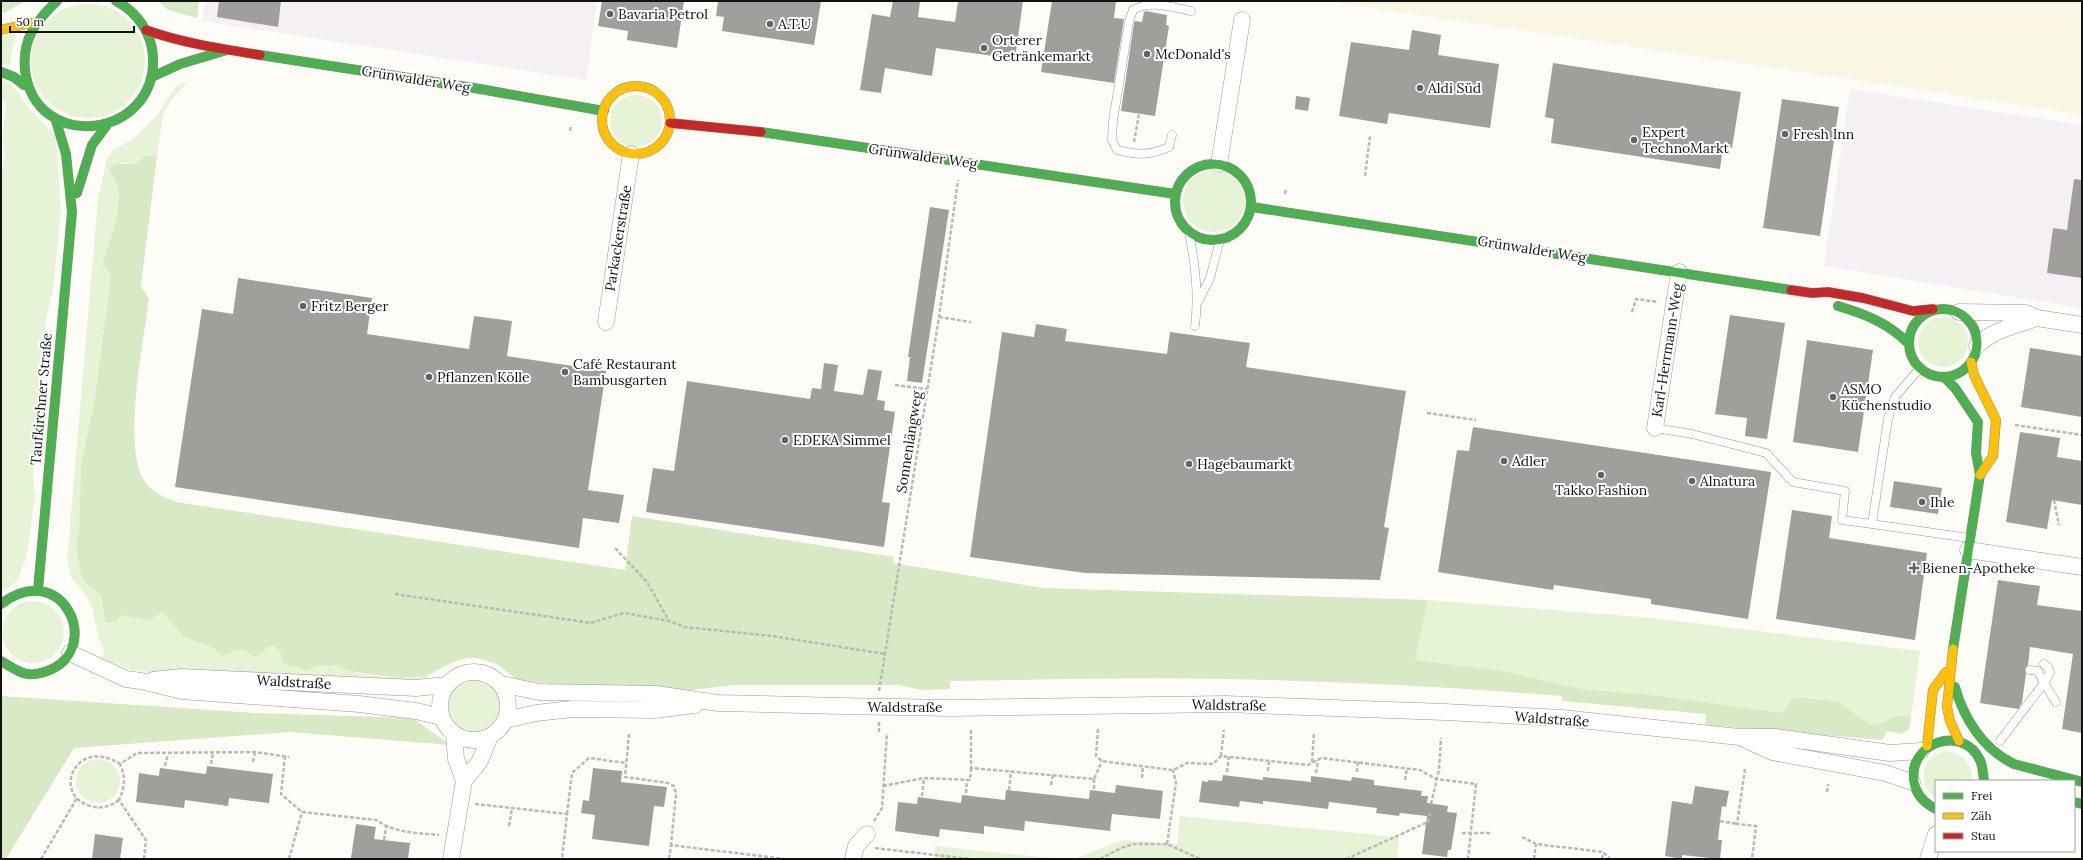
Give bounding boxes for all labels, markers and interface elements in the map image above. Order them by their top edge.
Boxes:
place label: Bavaria Petrol [618,5,708,23]
scale bar [10,8,134,34]
marker: Bavaria Petrol [605,9,615,19]
text: 50 m [16,14,44,29]
place label: A.T.U [777,15,811,33]
marker: A.T.U [765,19,775,29]
place label: Orterer Getränkemarkt [992,31,1092,65]
marker: Orterer Getränkemarkt [979,43,989,53]
place label: McDonald's [1155,45,1231,63]
marker: McDonald's [1142,49,1152,59]
street label: Grünwalder Weg [360,62,472,97]
place label: Aldi Süd [1427,79,1481,97]
marker: Aldi Süd [1415,83,1425,93]
place label: Expert TechnoMarkt [1642,123,1730,157]
place label: Fresh Inn [1793,125,1855,143]
marker: Fresh Inn [1780,129,1790,139]
marker: Expert TechnoMarkt [1629,135,1639,145]
street label: Grünwalder Weg [867,139,979,173]
street label: Parkackerstraße [601,183,635,292]
street label: Grünwalder Weg [1476,232,1588,267]
street label: Karl-Herrmann-Weg [1648,281,1687,418]
place label: Fritz Berger [311,297,389,315]
marker: Fritz Berger [298,301,308,311]
street label: Taufkirchner Straße [26,332,56,466]
place label: Café Restaurant Bambusgarten [573,355,677,389]
marker: Café Restaurant Bambusgarten [560,367,570,377]
place label: Pflanzen Kölle [437,368,530,386]
marker: Pflanzen Kölle [424,372,434,382]
place label: ASMO Küchenstudio [1840,380,1931,414]
street label: Sonnenlängweg [892,389,926,494]
marker: ASMO Küchenstudio [1828,392,1838,402]
place label: EDEKA Simmel [793,431,891,449]
marker: EDEKA Simmel [780,435,790,445]
place label: Adler [1511,452,1547,470]
place label: Hagebaumarkt [1197,455,1293,473]
marker: Adler [1499,456,1509,466]
marker: Hagebaumarkt [1184,459,1194,469]
marker: Takko Fashion [1596,470,1606,480]
place label: Alnatura [1699,472,1755,490]
marker: Alnatura [1687,476,1697,486]
place label: Takko Fashion [1555,481,1648,499]
place label: Ihle [1930,493,1955,511]
marker: Ihle [1917,497,1927,507]
place label: Bienen-Apotheke [1922,559,2035,577]
marker: Bienen-Apotheke [1909,563,1919,573]
street label: Waldstraße [256,671,332,693]
street label: Waldstraße [1191,695,1267,715]
street label: Waldstraße [868,698,943,716]
street label: Waldstraße [1514,707,1590,731]
legend [1935,780,2075,852]
text: Frei [1971,788,1992,803]
text: Zäh [1971,808,1992,823]
text: Stau [1971,828,1996,843]

